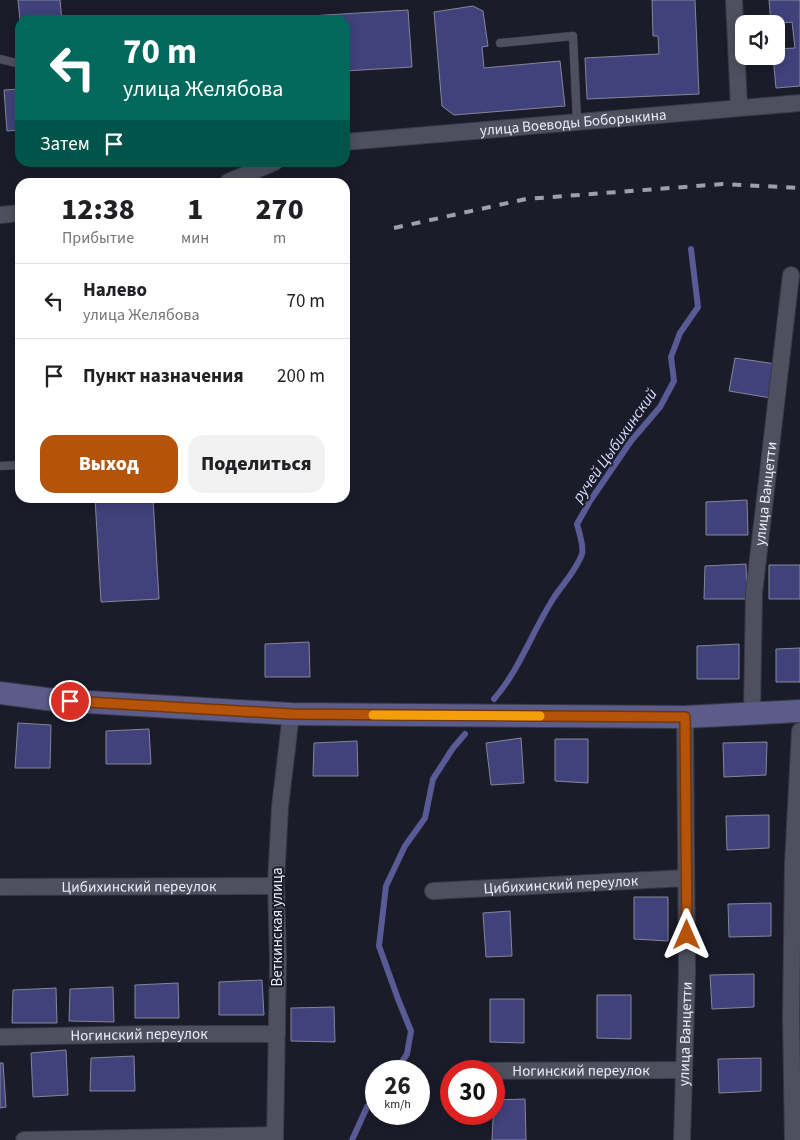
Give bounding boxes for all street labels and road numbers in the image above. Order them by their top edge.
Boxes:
street label: улица Воеводы Боборыкина [479,104,667,141]
street label: улица Ванцетти [750,440,783,547]
street label: Веткинская улица [267,867,288,987]
street label: Цибихинский переулок [483,870,639,899]
street label: Цибихинский переулок [62,876,217,898]
street label: улица Ванцетти [674,981,698,1087]
street label: Ногинский переулок [70,1024,208,1047]
street label: Ногинский переулок [512,1060,650,1082]

